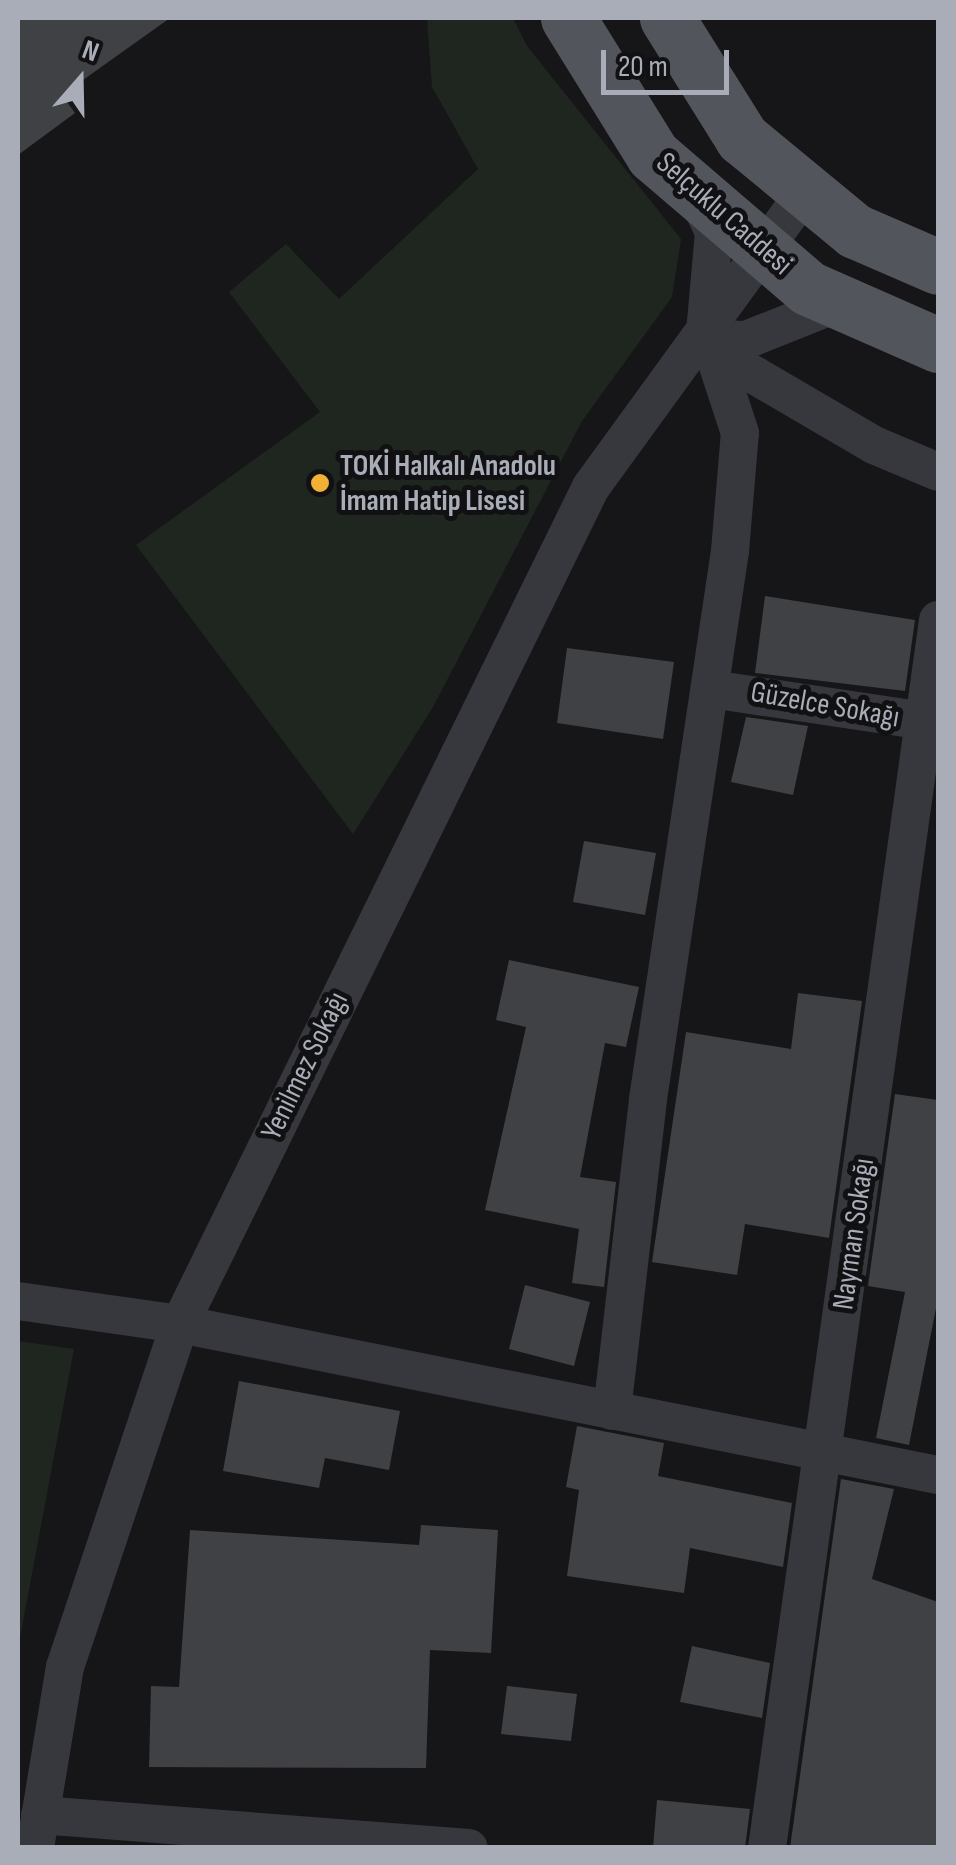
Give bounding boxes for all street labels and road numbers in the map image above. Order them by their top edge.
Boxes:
street label: Selçuklu Caddesi [649,145,799,283]
street label: Güzelce Sokağı [748,674,902,736]
street label: Yenilmez Sokağı [254,986,356,1146]
street label: Nayman Sokağı [826,1156,882,1312]

